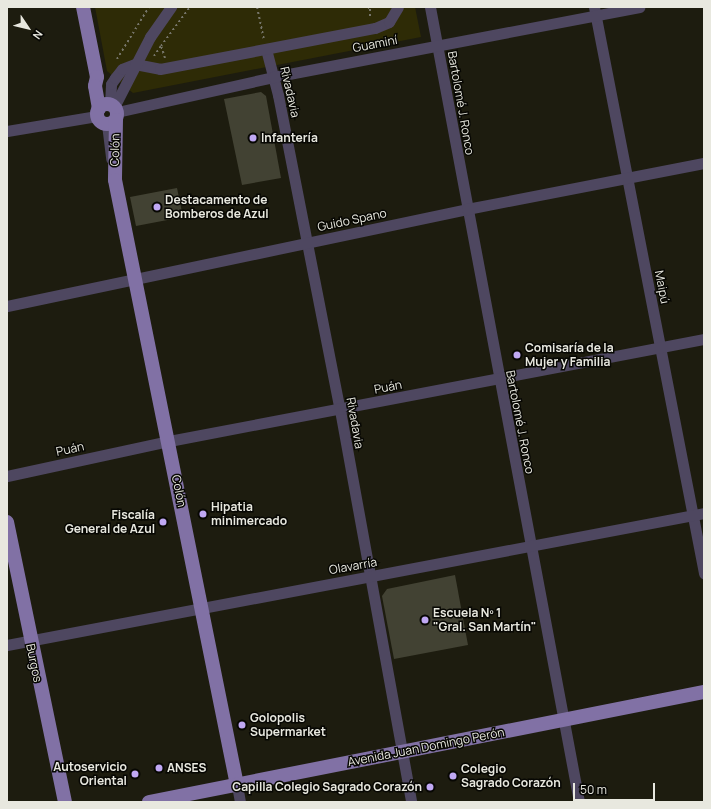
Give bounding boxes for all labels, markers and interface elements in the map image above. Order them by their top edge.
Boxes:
north arrow [8,8,48,48]
text: N [30,28,47,43]
street label: Guaminí [351,33,399,55]
street label: Bartolomé J. Ronco [445,50,477,156]
street label: Rivadavia [277,65,303,119]
place label: Infantería [261,131,318,145]
marker: Infantería [248,133,258,143]
street label: Colón [108,134,122,166]
place label: Destacamento de Bomberos de Azul [165,193,269,221]
marker: Destacamento de Bomberos de Azul [152,202,162,212]
street label: Guido Spano [316,206,388,234]
street label: Maipú [652,269,672,305]
place label: Comisaría de la Mujer y Familia [525,341,614,369]
marker: Comisaría de la Mujer y Familia [512,350,522,360]
street label: Bartolomé J. Ronco [503,369,537,475]
street label: Puán [373,377,403,397]
street label: Rivadavia [343,396,367,450]
street label: Puán [55,439,85,459]
street label: Colón [169,474,189,508]
place label: Hipatia minimercado [211,500,287,528]
place label: Fiscalía General de Azul [65,508,155,536]
marker: Hipatia minimercado [198,509,208,519]
marker: Fiscalía General de Azul [158,517,168,527]
street label: Olavarría [328,555,378,577]
place label: Escuela Nº 1 "Gral. San Martín" [433,606,536,634]
marker: Escuela Nº 1 "Gral. San Martín" [420,615,430,625]
street label: Burgos [23,642,45,684]
place label: Golopolis Supermarket [250,711,326,739]
marker: Golopolis Supermarket [237,720,247,730]
street label: Avenida Juan Domingo Perón [346,725,506,769]
place label: Autoservicio Oriental [53,760,127,788]
place label: ANSES [167,761,206,775]
place label: Colegio Sagrado Corazón [461,762,561,790]
marker: ANSES [154,763,164,773]
marker: Autoservicio Oriental [130,769,140,779]
marker: Colegio Sagrado Corazón [448,771,458,781]
scale bar [575,775,657,801]
place label: Capilla Colegio Sagrado Corazón [232,780,422,794]
text: 50 m [580,781,607,798]
marker: Capilla Colegio Sagrado Corazón [425,782,435,792]

